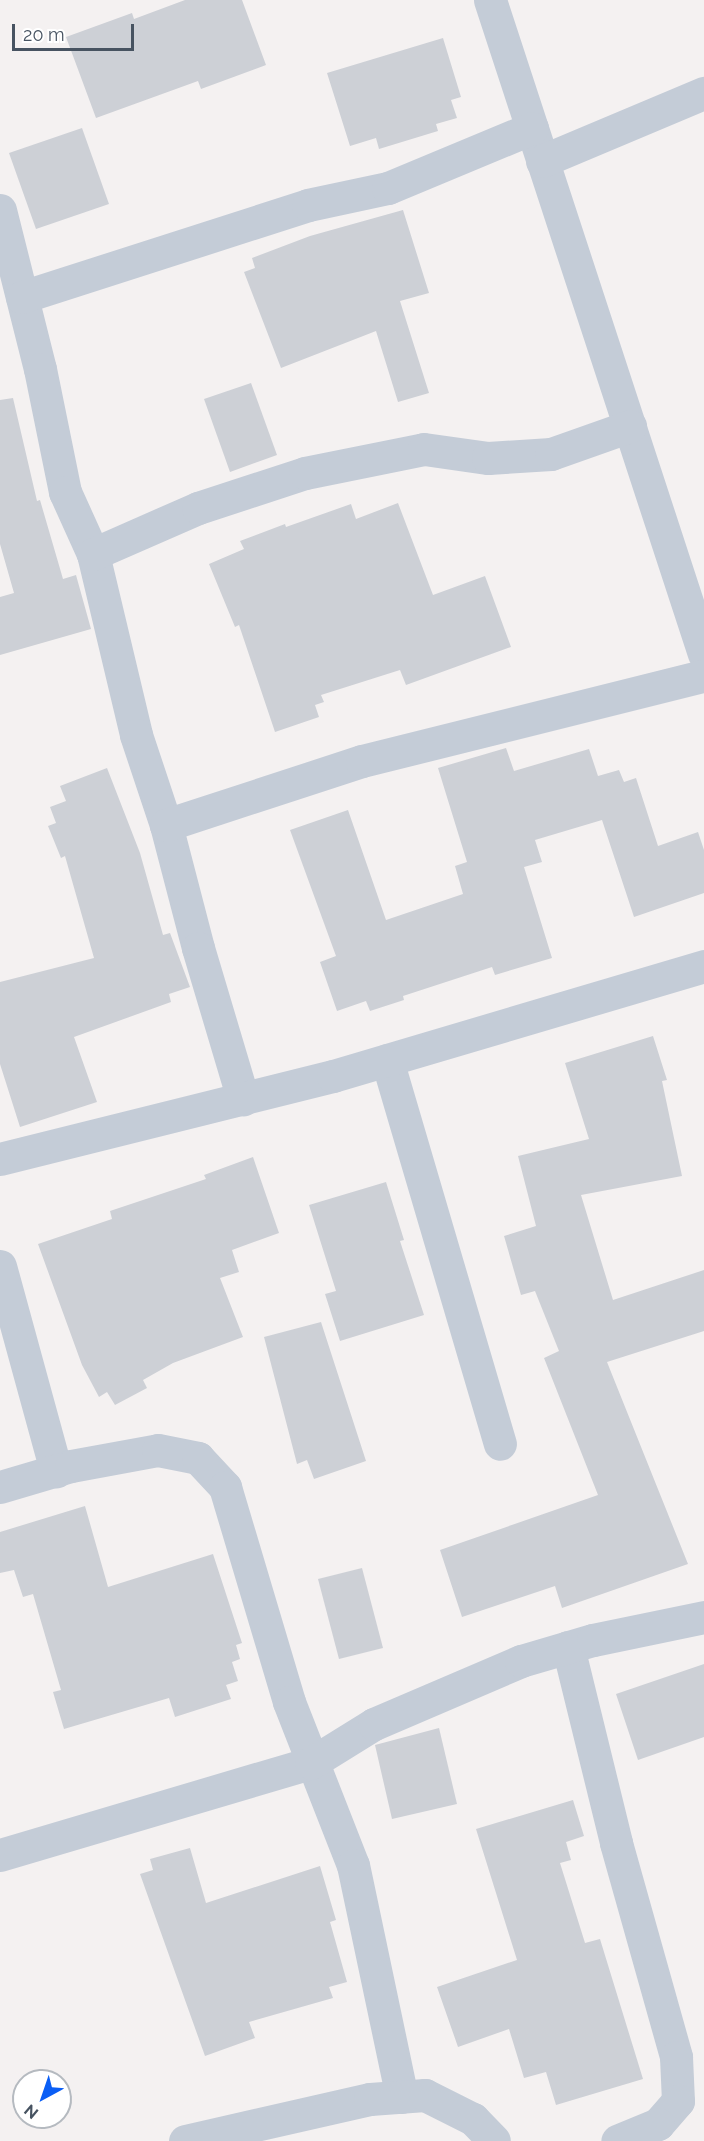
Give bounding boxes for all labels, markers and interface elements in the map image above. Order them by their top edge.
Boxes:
scale bar [15,12,136,50]
text: 20 m [23,24,65,45]
north arrow [12,2069,72,2129]
text: N [21,2100,42,2123]

